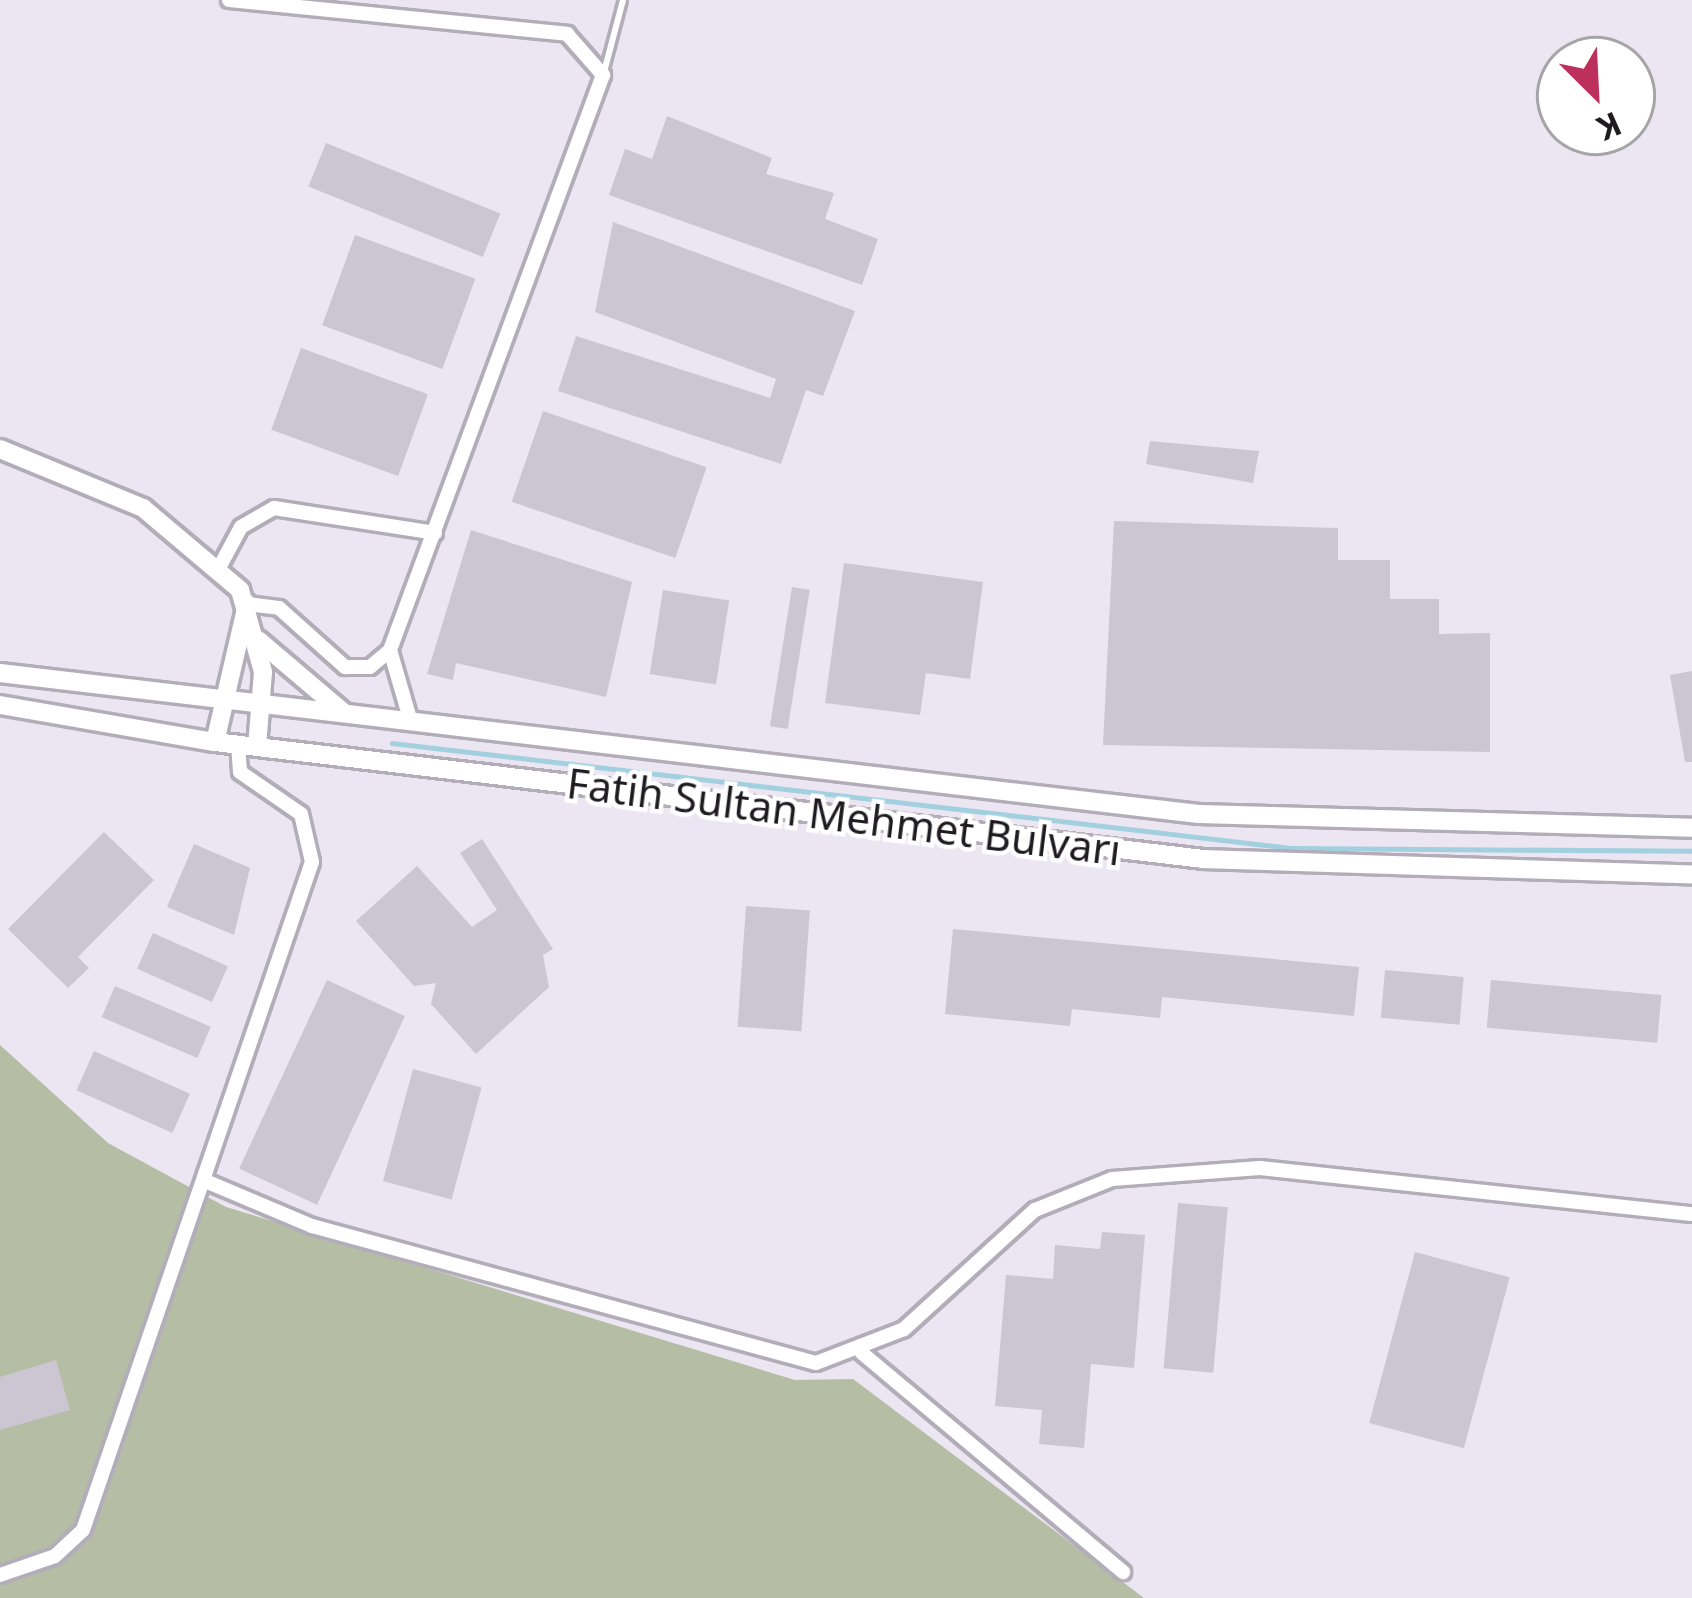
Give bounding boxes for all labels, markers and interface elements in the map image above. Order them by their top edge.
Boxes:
north arrow [1536,36,1656,156]
text: K [1590,102,1629,152]
street label: Fatih Sultan Mehmet Bulvarı [564,757,1124,875]

